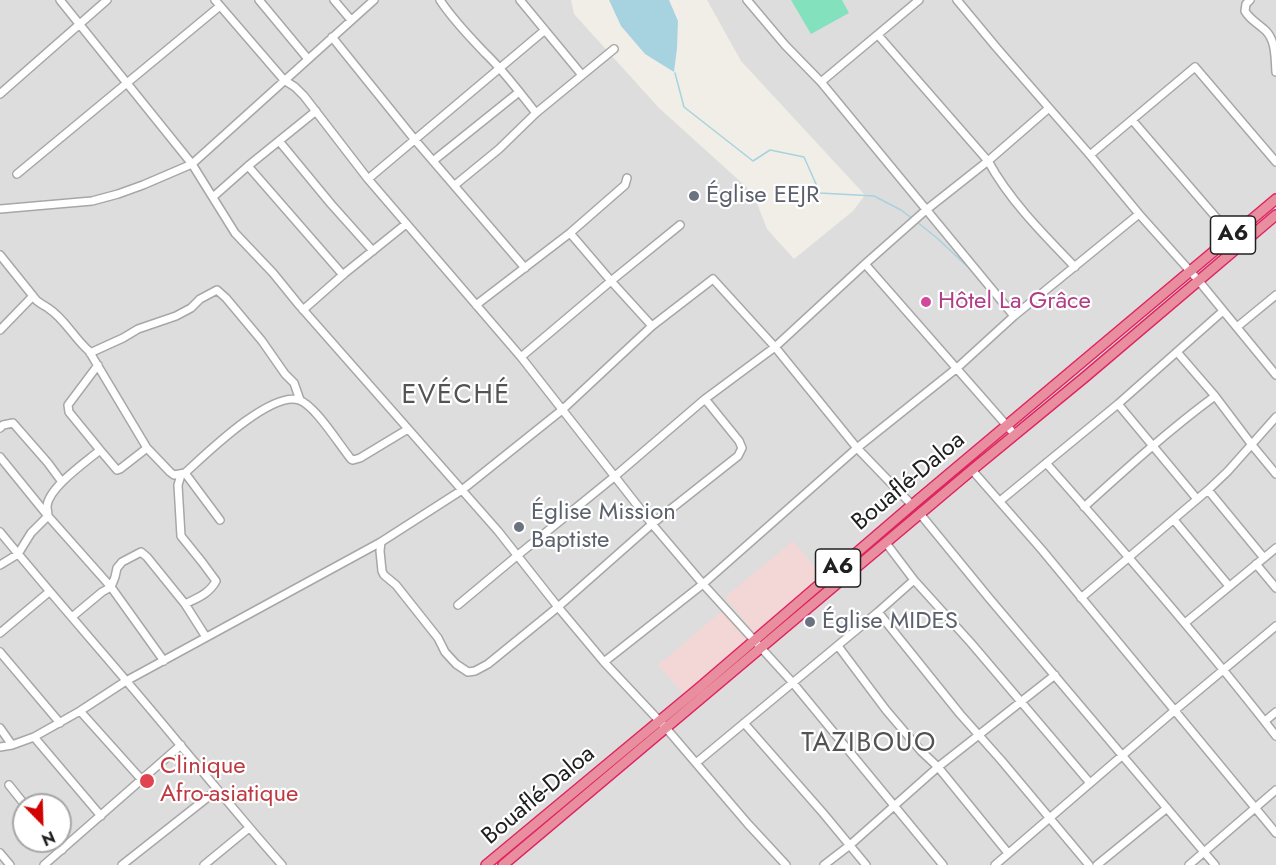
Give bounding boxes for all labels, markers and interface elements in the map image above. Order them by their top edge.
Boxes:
place label: Église EEJR [706,182,819,210]
marker: Église EEJR [687,189,701,203]
road number: A6 [1210,216,1256,254]
place label: Hôtel La Grâce [938,288,1091,316]
marker: Hôtel La Grâce [919,295,933,309]
district label: EVÉCHÉ [401,380,511,412]
street label: Bouaflé-Daloa [847,426,971,538]
place label: Église Mission Baptiste [531,499,676,555]
marker: Église Mission Baptiste [512,520,526,534]
road number: A6 [816,549,860,587]
place label: Église MIDES [822,608,958,636]
marker: Église MIDES [803,615,817,629]
district label: TAZIBOUO [801,728,937,760]
street label: Bouaflé-Daloa [477,740,601,852]
place label: Clinique Afro-asiatique [160,753,298,809]
marker: Clinique Afro-asiatique [138,772,156,790]
north arrow [12,793,72,853]
text: N [38,825,59,851]

